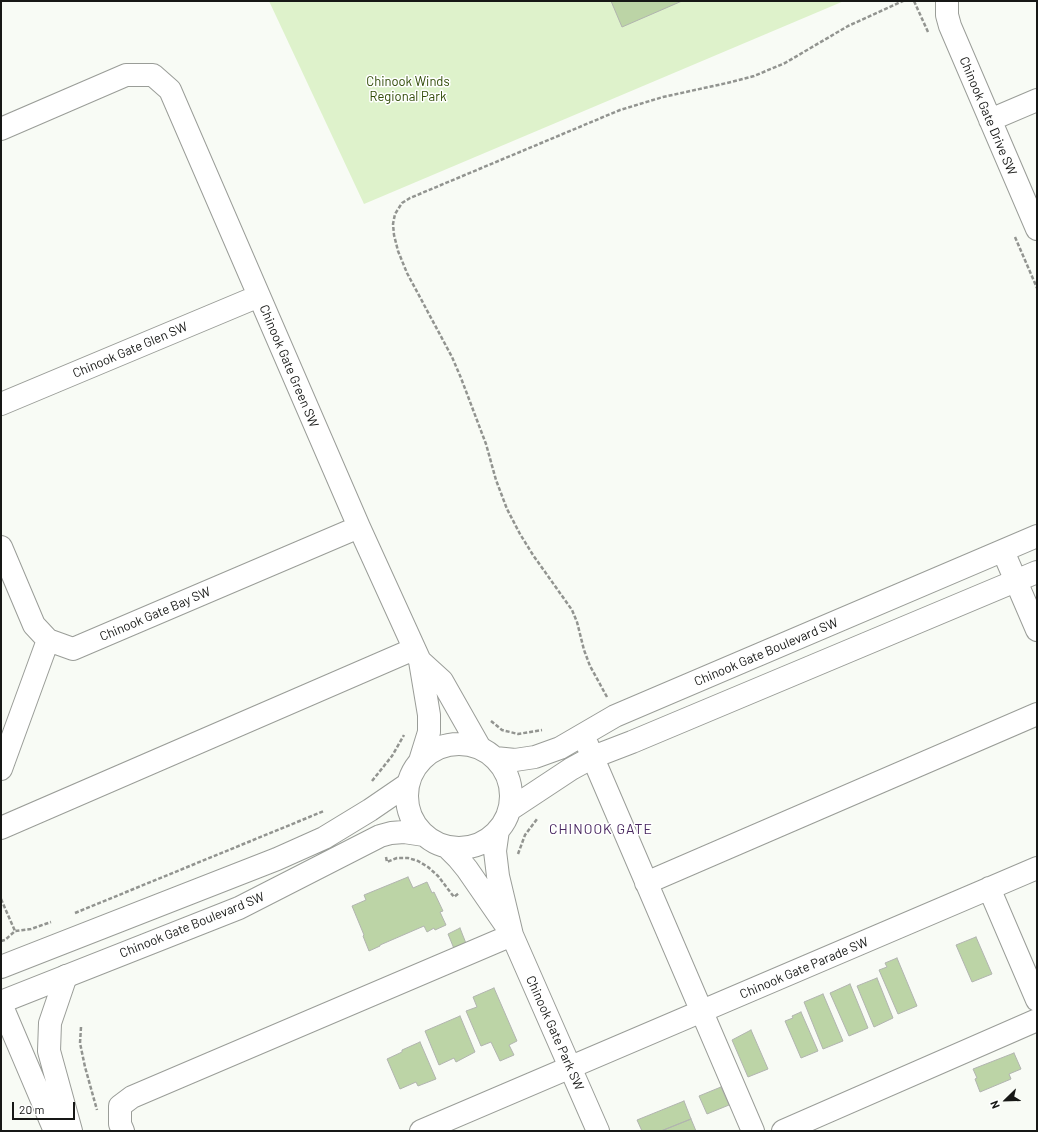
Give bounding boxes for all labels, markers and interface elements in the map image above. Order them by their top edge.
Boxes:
street label: Chinook Gate Drive SW [956,54,1020,178]
park label: Chinook Winds Regional Park [366,74,450,105]
street label: Chinook Gate Green SW [256,302,322,430]
street label: Chinook Gate Glen SW [70,319,190,381]
street label: Chinook Gate Bay SW [97,584,213,644]
street label: Chinook Gate Boulevard SW [692,615,840,689]
district label: CHINOOK GATE [549,821,653,837]
street label: Chinook Gate Boulevard SW [117,889,267,961]
street label: Chinook Gate Parade SW [737,934,871,1002]
street label: Chinook Gate Park SW [523,973,587,1093]
north arrow [986,1080,1026,1120]
scale bar [14,1094,77,1120]
text: N [987,1099,1002,1111]
text: 20 m [19,1102,45,1116]

